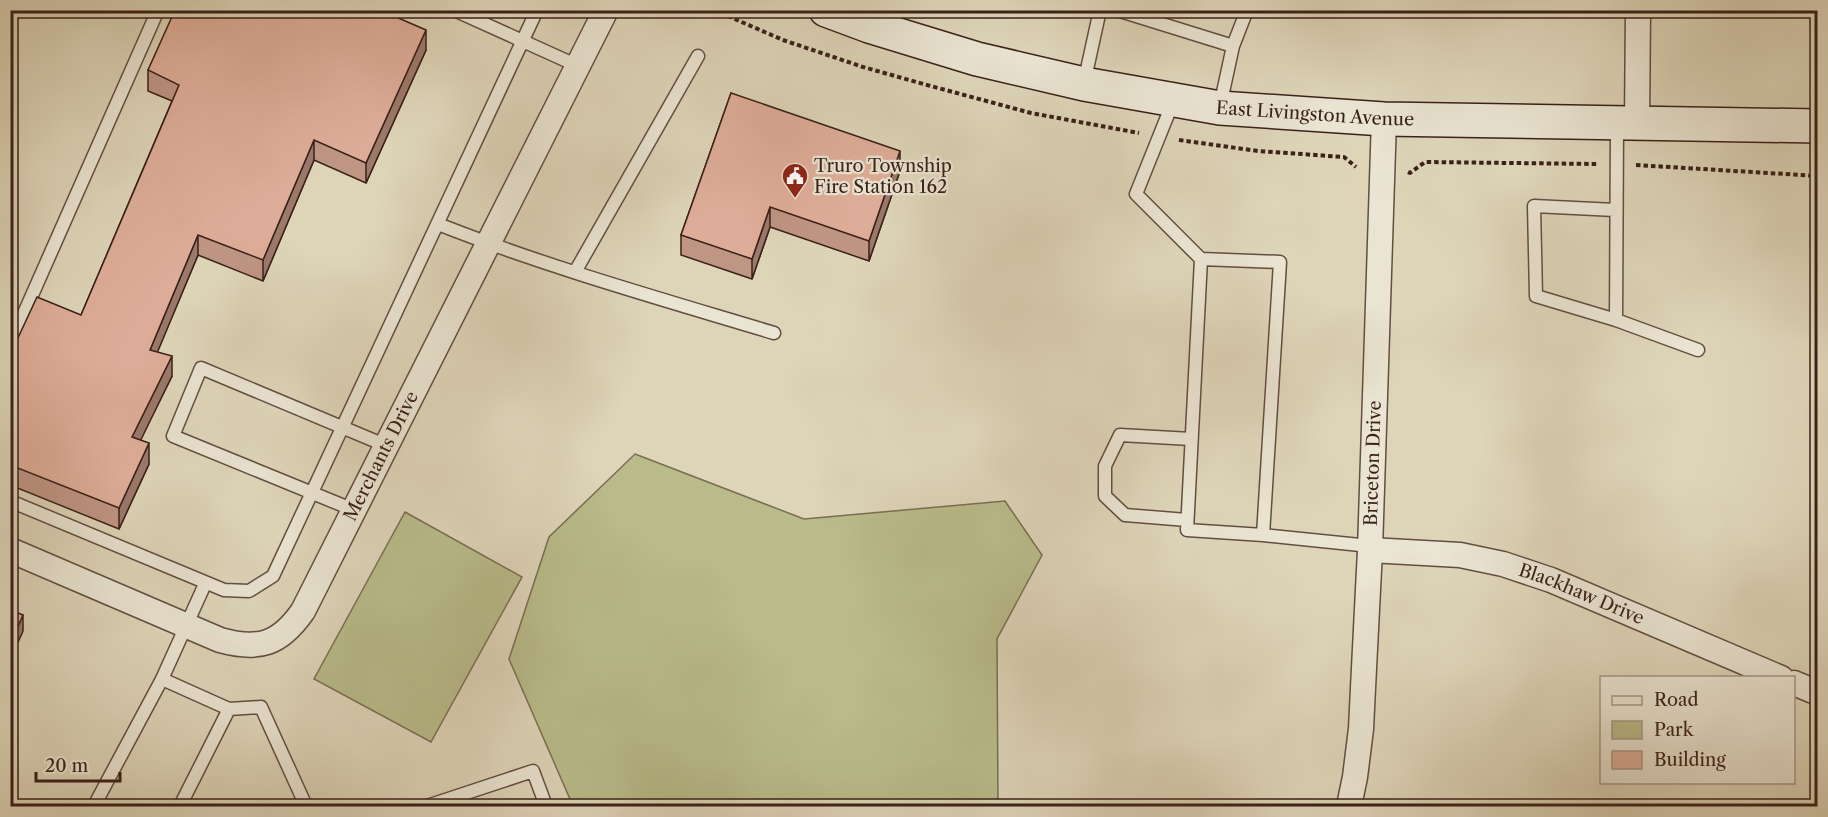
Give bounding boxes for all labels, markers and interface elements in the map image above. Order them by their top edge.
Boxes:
street label: East Livingston Avenue [1215,97,1414,130]
place label: Truro Township Fire Station 162 [814,155,952,198]
public building icon: Truro Township Fire Station 162 [780,161,810,199]
street label: Merchants Drive [339,388,423,525]
street label: Briceton Drive [1360,400,1386,526]
street label: Blackhaw Drive [1516,559,1647,629]
legend [1600,676,1795,784]
text: Road [1654,689,1699,711]
text: Park [1654,719,1695,741]
scale bar [36,745,120,783]
text: Building [1654,749,1726,771]
text: 20 m [45,755,89,777]

